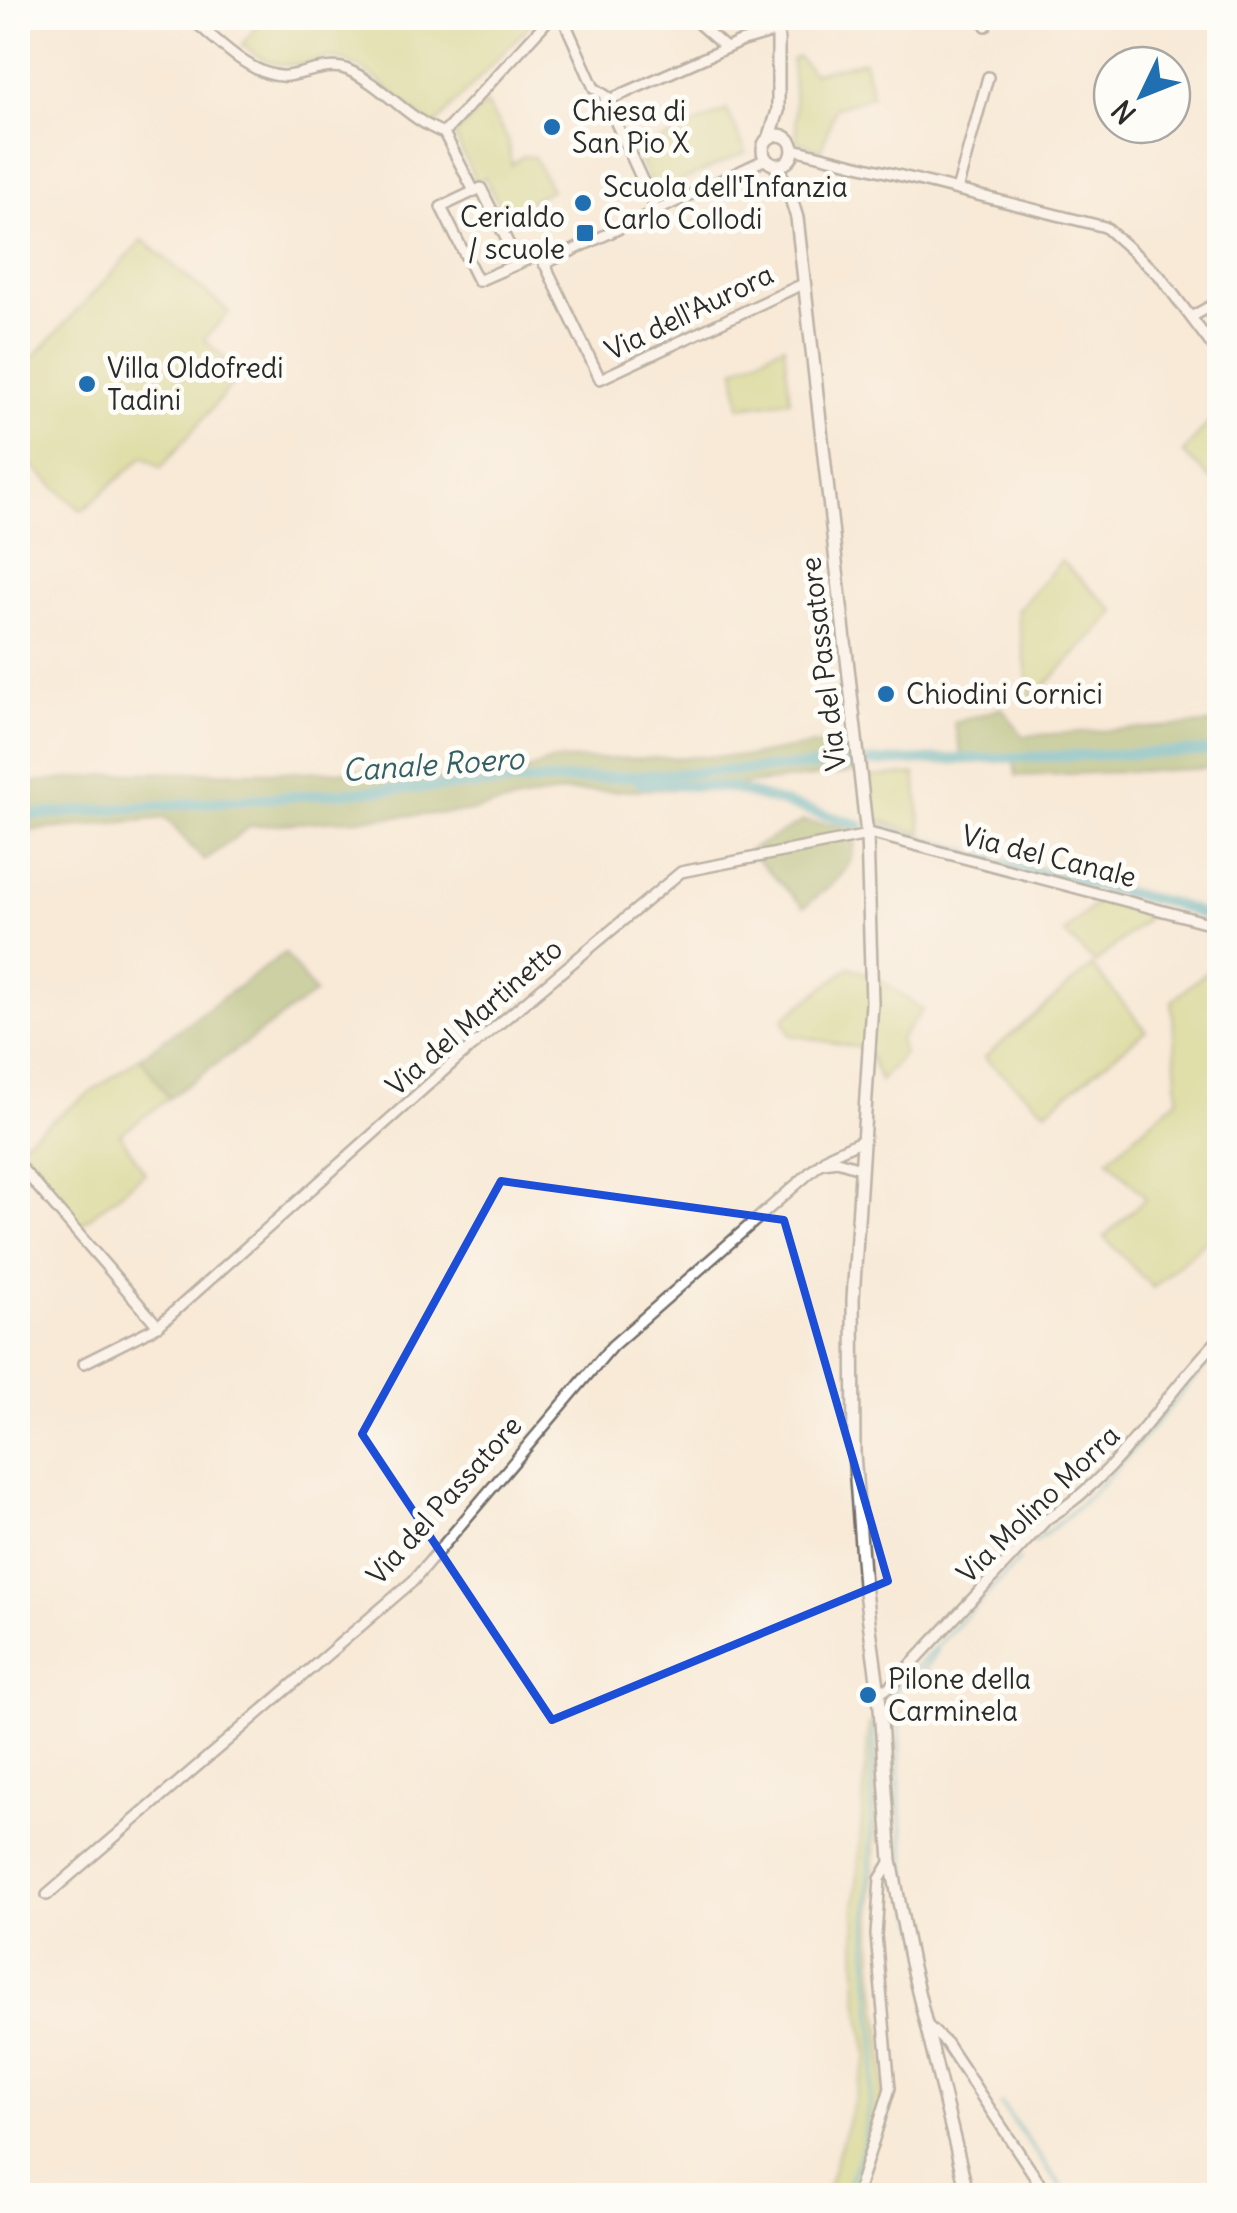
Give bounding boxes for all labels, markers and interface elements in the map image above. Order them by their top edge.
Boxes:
north arrow [1092,45,1192,145]
place label: Chiesa di San Pio X [572,93,690,161]
text: N [1104,93,1143,131]
marker: Chiesa di San Pio X [541,116,563,138]
place label: Scuola dell'Infanzia Carlo Collodi [603,169,848,237]
marker: Scuola dell'Infanzia Carlo Collodi [572,192,594,214]
place label: Cerialdo / scuole [460,199,565,267]
marker: Cerialdo / scuole [574,222,596,244]
street label: Via dell'Aurora [599,256,779,368]
place label: Villa Oldofredi Tadini [107,350,284,418]
marker: Villa Oldofredi Tadini [76,373,98,395]
street label: Via del Passatore [792,555,854,773]
place label: Chiodini Cornici [906,676,1103,712]
marker: Chiodini Cornici [875,683,897,705]
water label: Canale Roero [341,739,527,789]
street label: Via del Canale [958,817,1140,895]
street label: Via del Martinetto [378,930,570,1104]
street label: Via del Passatore [359,1408,529,1592]
street label: Via Molino Morra [949,1417,1127,1591]
place label: Pilone della Carminela [888,1661,1031,1729]
marker: Pilone della Carminela [857,1684,879,1706]

